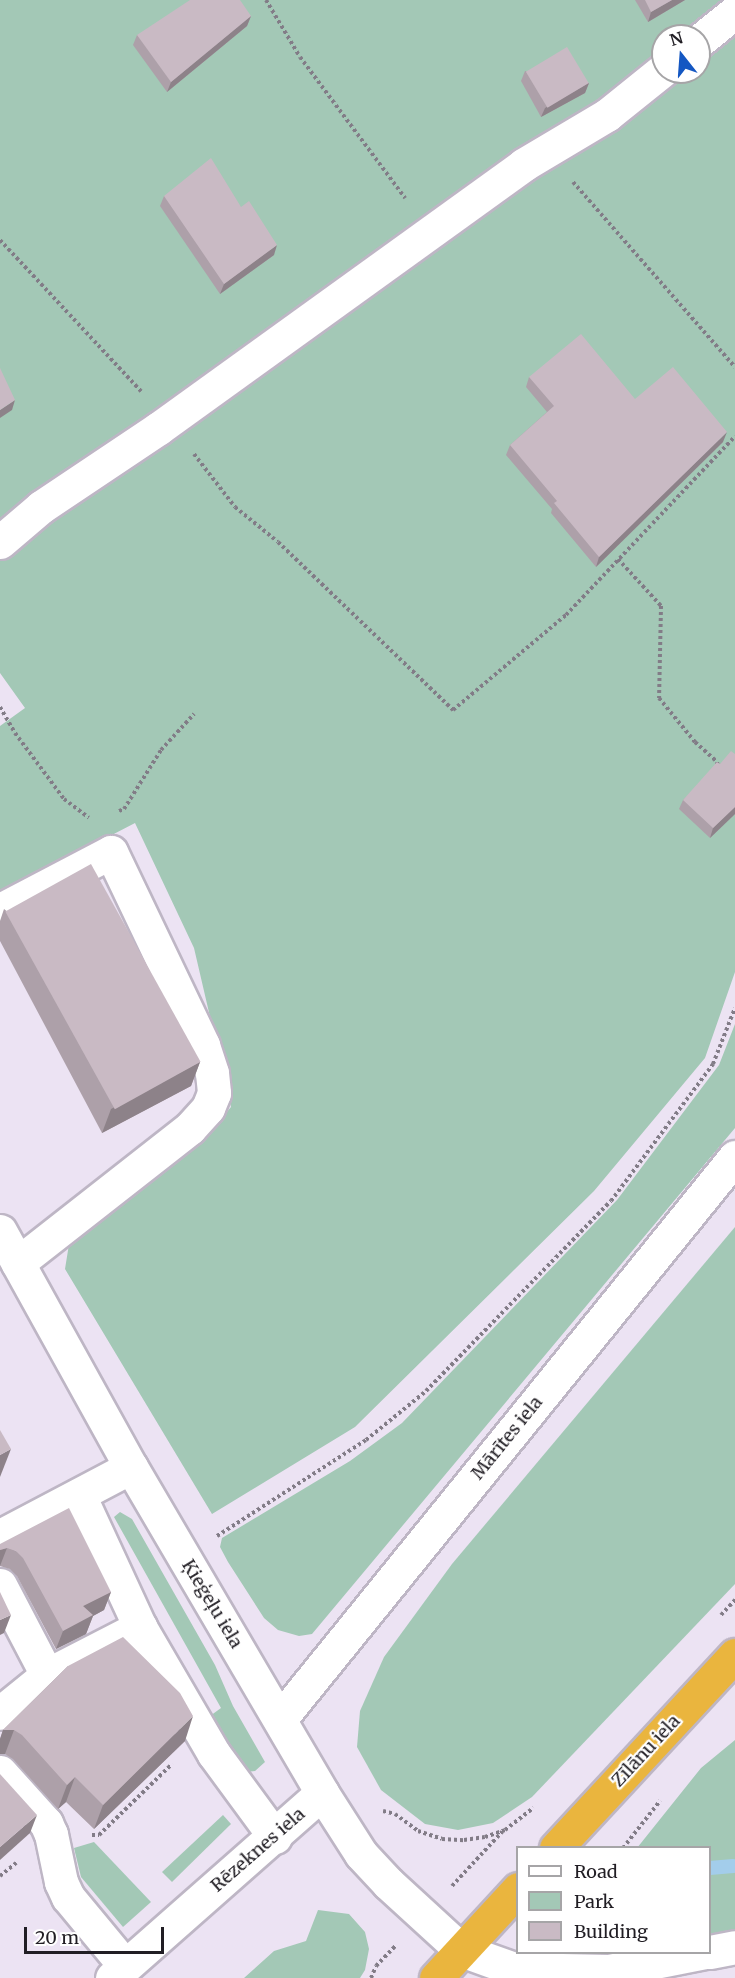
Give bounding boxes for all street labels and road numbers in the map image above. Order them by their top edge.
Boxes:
street label: Mārītes iela [467,1392,547,1484]
street label: Ķieģeļu iela [177,1556,247,1652]
street label: Zīlānu iela [607,1711,685,1791]
street label: Rēzeknes iela [207,1803,309,1897]

